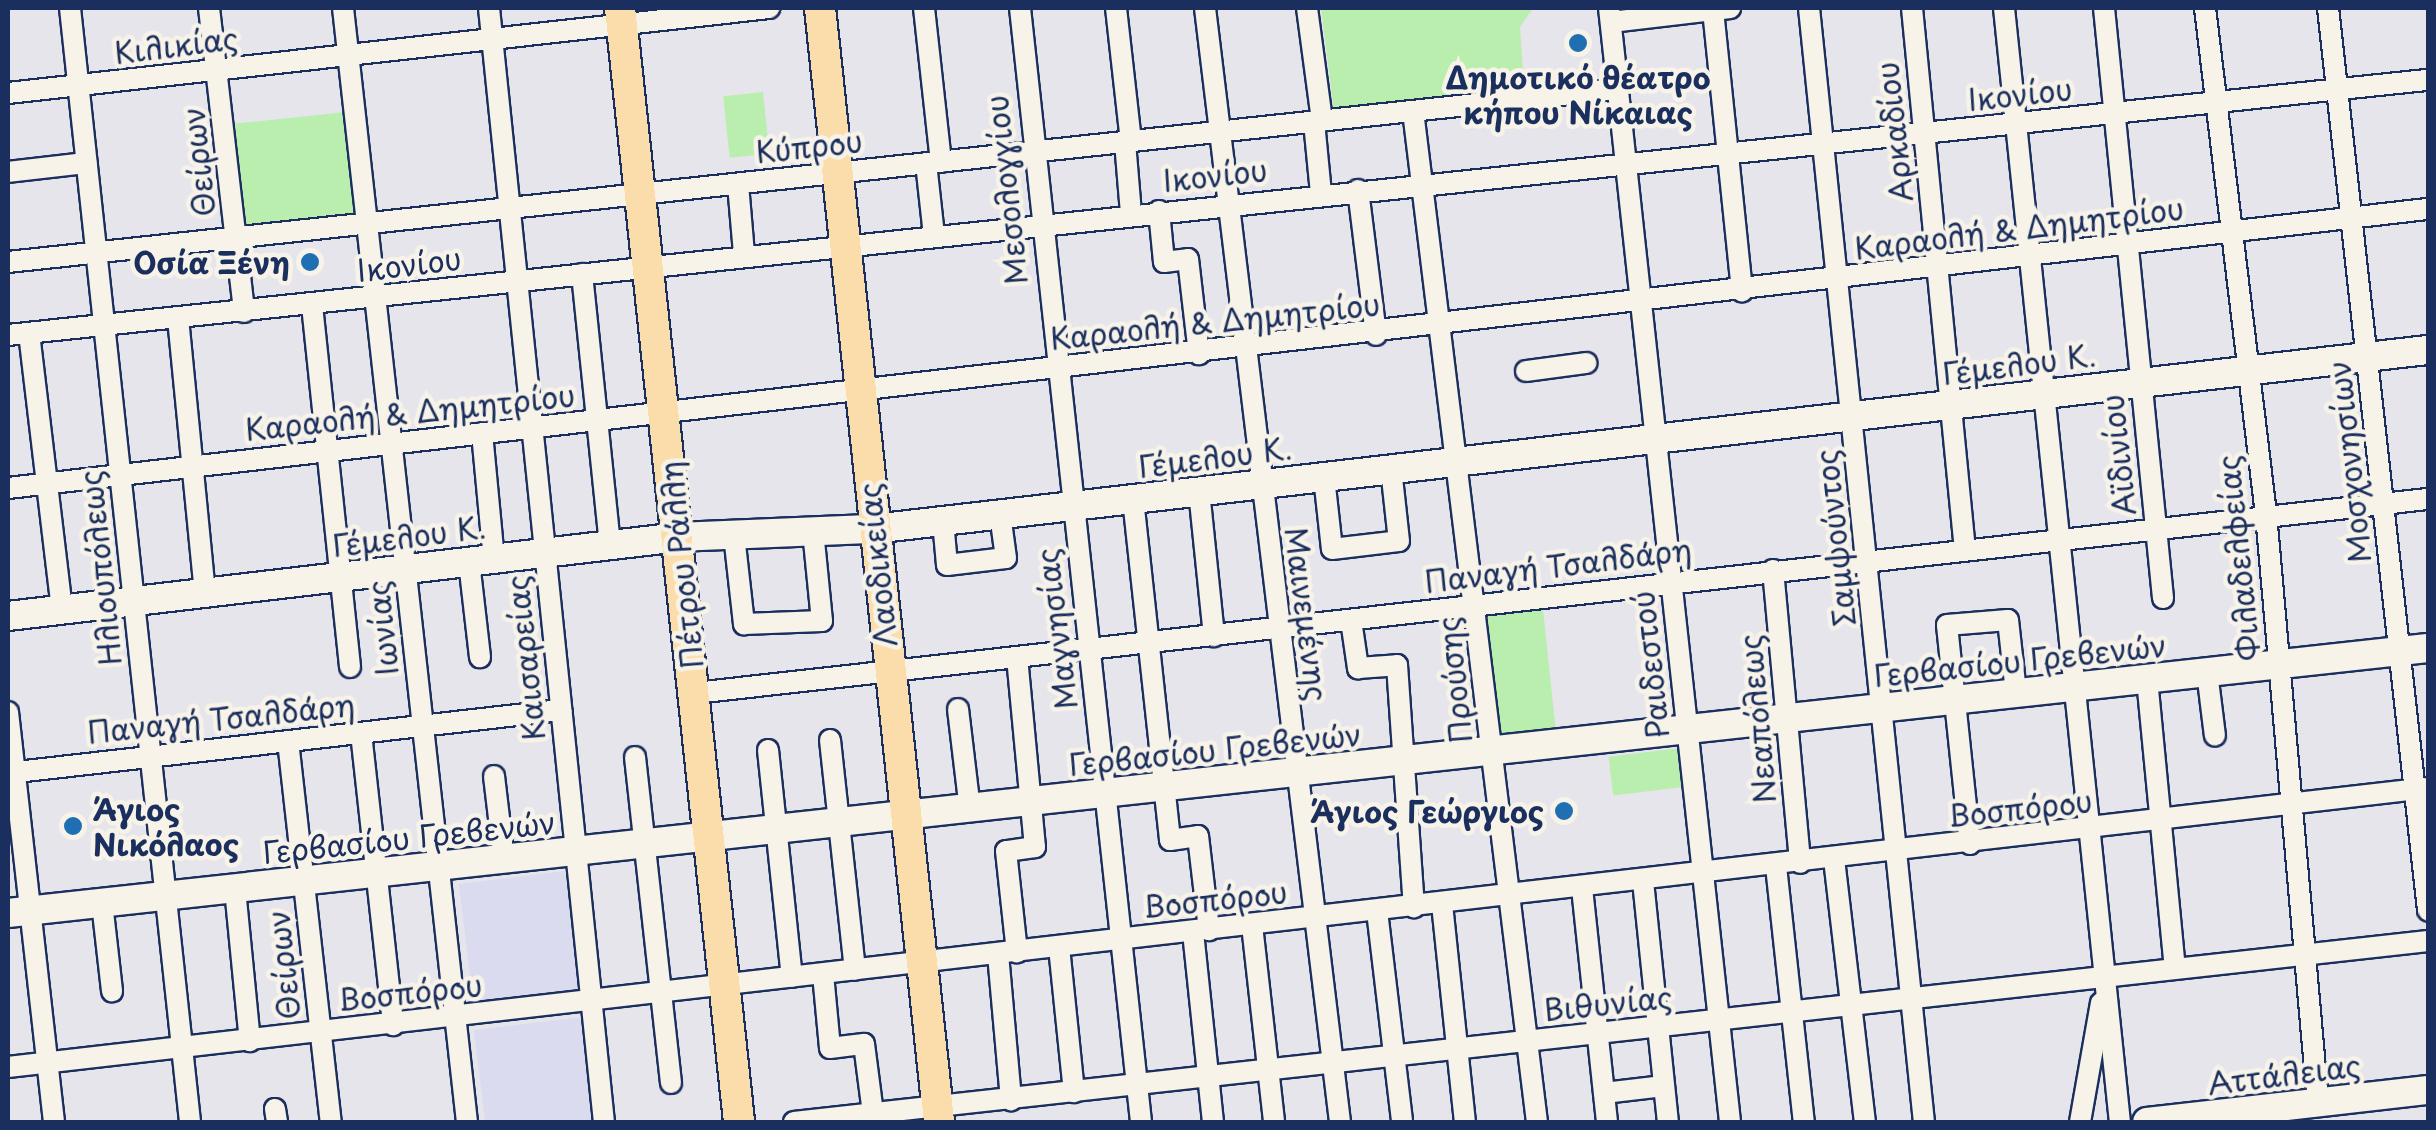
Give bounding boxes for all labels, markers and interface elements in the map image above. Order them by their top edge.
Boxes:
street label: Κιλικίας [112,20,240,70]
marker: Δημοτικό θέατρο κήπου Νίκαιας [1567,32,1589,54]
place label: Δημοτικό θέατρο κήπου Νίκαιας [1445,59,1711,130]
street label: Αρκαδίου [1869,60,1919,204]
street label: Ικονίου [1966,71,2074,117]
street label: Μεσολογγίου [978,93,1034,287]
street label: Θείρων [174,105,222,219]
street label: Κύπρου [754,123,864,169]
street label: Ικονίου [1161,152,1269,198]
street label: Καραολή & Δημητρίου [1852,190,2186,266]
street label: Ικονίου [355,240,463,288]
place label: Οσία Ξένη [132,244,290,280]
marker: Οσία Ξένη [299,251,321,273]
street label: Καραολή & Δημητρίου [1048,286,1382,356]
street label: Γέμελου Κ. [1940,337,2098,391]
street label: Μοσχονησίων [2320,359,2378,565]
street label: Καραολή & Δημητρίου [243,377,577,447]
street label: Αϊδινίου [2094,393,2142,517]
street label: Γέμελου Κ. [1136,430,1294,484]
street label: Σαμψούντος [1808,448,1862,628]
street label: Φιλαδελφείας [2209,453,2267,663]
street label: Πέτρου Ράλλη [652,460,710,670]
street label: Ηλιουπόλεως [72,469,128,667]
street label: Λαοδικείας [850,481,904,649]
street label: Γέμελου Κ. [330,509,488,563]
street label: Μαινεμένης [1278,525,1336,703]
street label: Παναγή Τσαλδάρη [1422,531,1694,599]
street label: Μαγνησίας [1028,546,1084,712]
street label: Καισαρείας [498,574,552,742]
street label: Ιωνίας [359,579,405,677]
street label: Ραιδεστού [1624,589,1676,741]
street label: Προύσης [1429,615,1479,745]
street label: Γερβασίου Γρεβενών [1872,627,2168,693]
street label: Νεαπόλεως [1732,633,1782,805]
street label: Παναγή Τσαλδάρη [85,686,357,750]
street label: Γερβασίου Γρεβενών [1067,716,1363,782]
street label: Βοσπόρου [1946,783,2094,833]
place label: Άγιος Νικόλαος [93,791,239,862]
place label: Άγιος Γεώργιος [1310,793,1544,829]
marker: Άγιος Γεώργιος [1553,800,1575,822]
street label: Γερβασίου Γρεβενών [261,804,557,870]
marker: Άγιος Νικόλαος [62,815,84,837]
street label: Βοσπόρου [1141,874,1289,924]
street label: Θείρων [259,908,307,1022]
street label: Βοσπόρου [336,967,484,1017]
street label: Βιθυνίας [1542,978,1674,1028]
street label: Αττάλειας [2206,1047,2362,1101]

